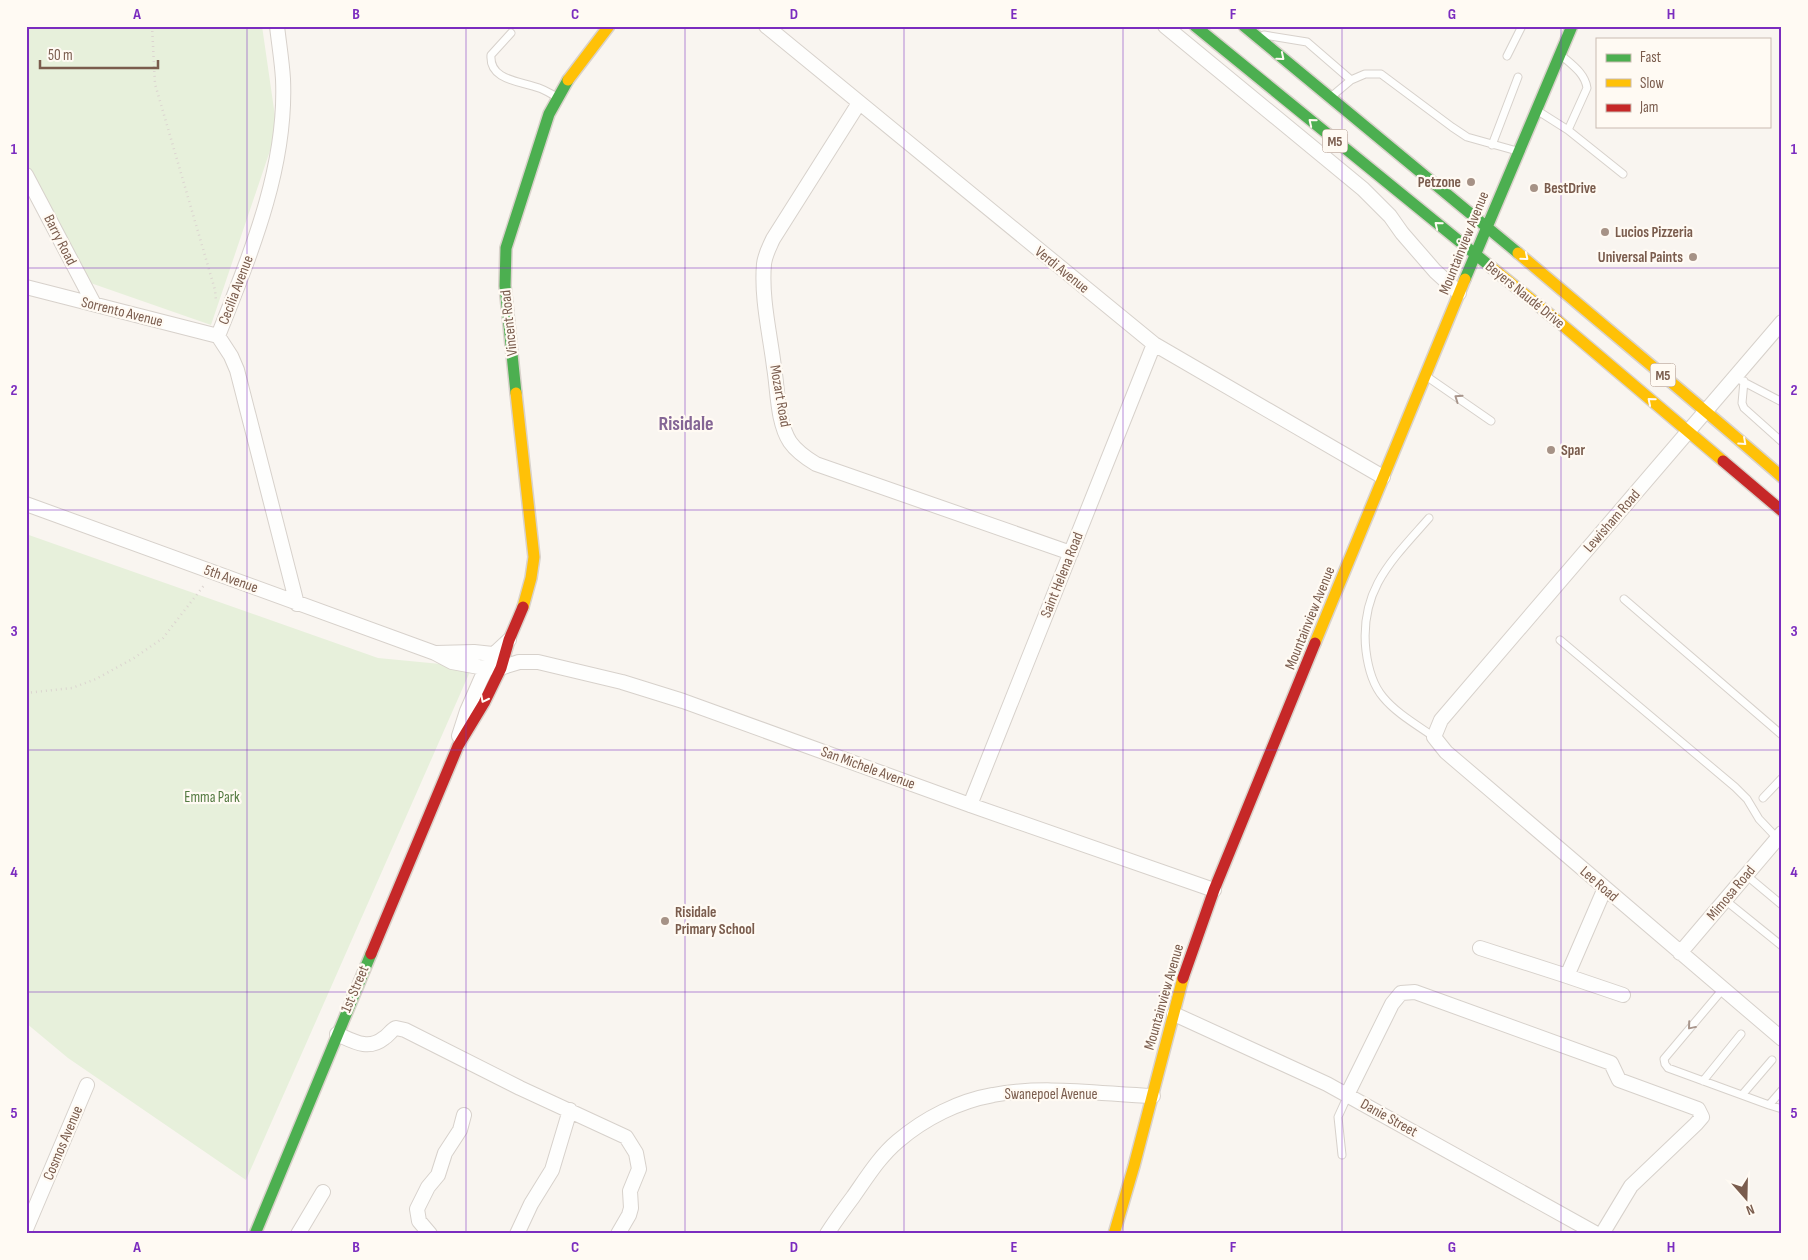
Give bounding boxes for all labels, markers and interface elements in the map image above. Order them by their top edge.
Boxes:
text: A [132,5,141,24]
text: B [352,5,360,24]
text: C [571,5,579,24]
text: D [790,5,798,24]
text: E [1011,5,1018,24]
text: F [1230,5,1237,24]
text: G [1448,5,1456,24]
text: H [1667,5,1675,24]
scale bar [40,38,158,70]
legend [1596,38,1770,128]
text: 50 m [48,46,73,65]
text: Fast [1640,48,1662,67]
one-way arrow [1275,52,1284,60]
text: Slow [1640,74,1664,93]
text: Jam [1639,98,1658,117]
one-way arrow [1309,119,1318,127]
road number: M5 [1322,130,1348,152]
text: 1 [11,140,18,159]
text: 1 [1791,140,1798,159]
place label: Petzone [1418,173,1461,192]
marker: Petzone [1465,176,1477,188]
place label: BestDrive [1544,179,1596,198]
marker: BestDrive [1528,182,1540,194]
street label: Mountainview Avenue [1435,189,1493,297]
street label: Barry Road [39,211,81,269]
one-way arrow [1434,221,1443,230]
place label: Lucios Pizzeria [1615,223,1693,242]
marker: Lucios Pizzeria [1599,226,1611,238]
street label: Verdi Avenue [1031,242,1093,298]
place label: Universal Paints [1598,248,1683,267]
marker: Universal Paints [1687,251,1699,263]
one-way arrow [1519,252,1528,261]
street label: Cecilia Avenue [214,253,258,327]
street label: Beyers Naudé Drive [1481,257,1569,333]
street label: Vincent Road [496,289,522,357]
street label: Sorrento Avenue [79,293,165,331]
street label: Mozart Road [765,364,795,428]
road number: M5 [1650,364,1676,386]
text: 2 [10,381,18,400]
text: 2 [1790,381,1798,400]
one-way arrow [1455,396,1464,404]
one-way arrow [1648,398,1657,406]
district label: Risidale [658,412,714,436]
one-way arrow [1737,436,1746,445]
place label: Spar [1561,441,1585,460]
marker: Spar [1545,444,1557,456]
street label: Lewisham Road [1580,486,1644,556]
street label: Saint Helena Road [1036,529,1088,621]
street label: 5th Avenue [201,560,261,598]
street label: Mountainview Avenue [1281,564,1339,672]
text: 3 [10,622,18,641]
text: 3 [1790,622,1798,641]
one-way arrow [480,694,490,703]
street label: San Michele Avenue [818,742,918,794]
park label: Emma Park [184,788,240,807]
street label: Lee Road [1576,862,1622,906]
street label: Mimosa Road [1703,862,1759,924]
text: 4 [10,863,18,882]
text: 4 [1790,863,1798,882]
place label: Risidale Primary School [675,903,755,939]
marker: Risidale Primary School [659,915,671,927]
street label: Mountainview Avenue [1140,942,1188,1052]
street label: 1st Street [337,962,374,1015]
one-way arrow [1688,1021,1697,1030]
street label: Swanepoel Avenue [1004,1085,1098,1104]
street label: Danie Street [1357,1095,1421,1142]
street label: Cosmos Avenue [39,1103,87,1183]
text: 5 [10,1104,18,1123]
text: 5 [1790,1104,1798,1123]
north arrow [1720,1172,1770,1222]
text: N [1744,1200,1757,1219]
text: A [132,1238,141,1257]
text: B [352,1238,360,1257]
text: C [571,1238,579,1257]
text: D [790,1238,798,1257]
text: E [1011,1238,1018,1257]
text: F [1230,1238,1237,1257]
text: G [1448,1238,1456,1257]
text: H [1667,1238,1675,1257]

